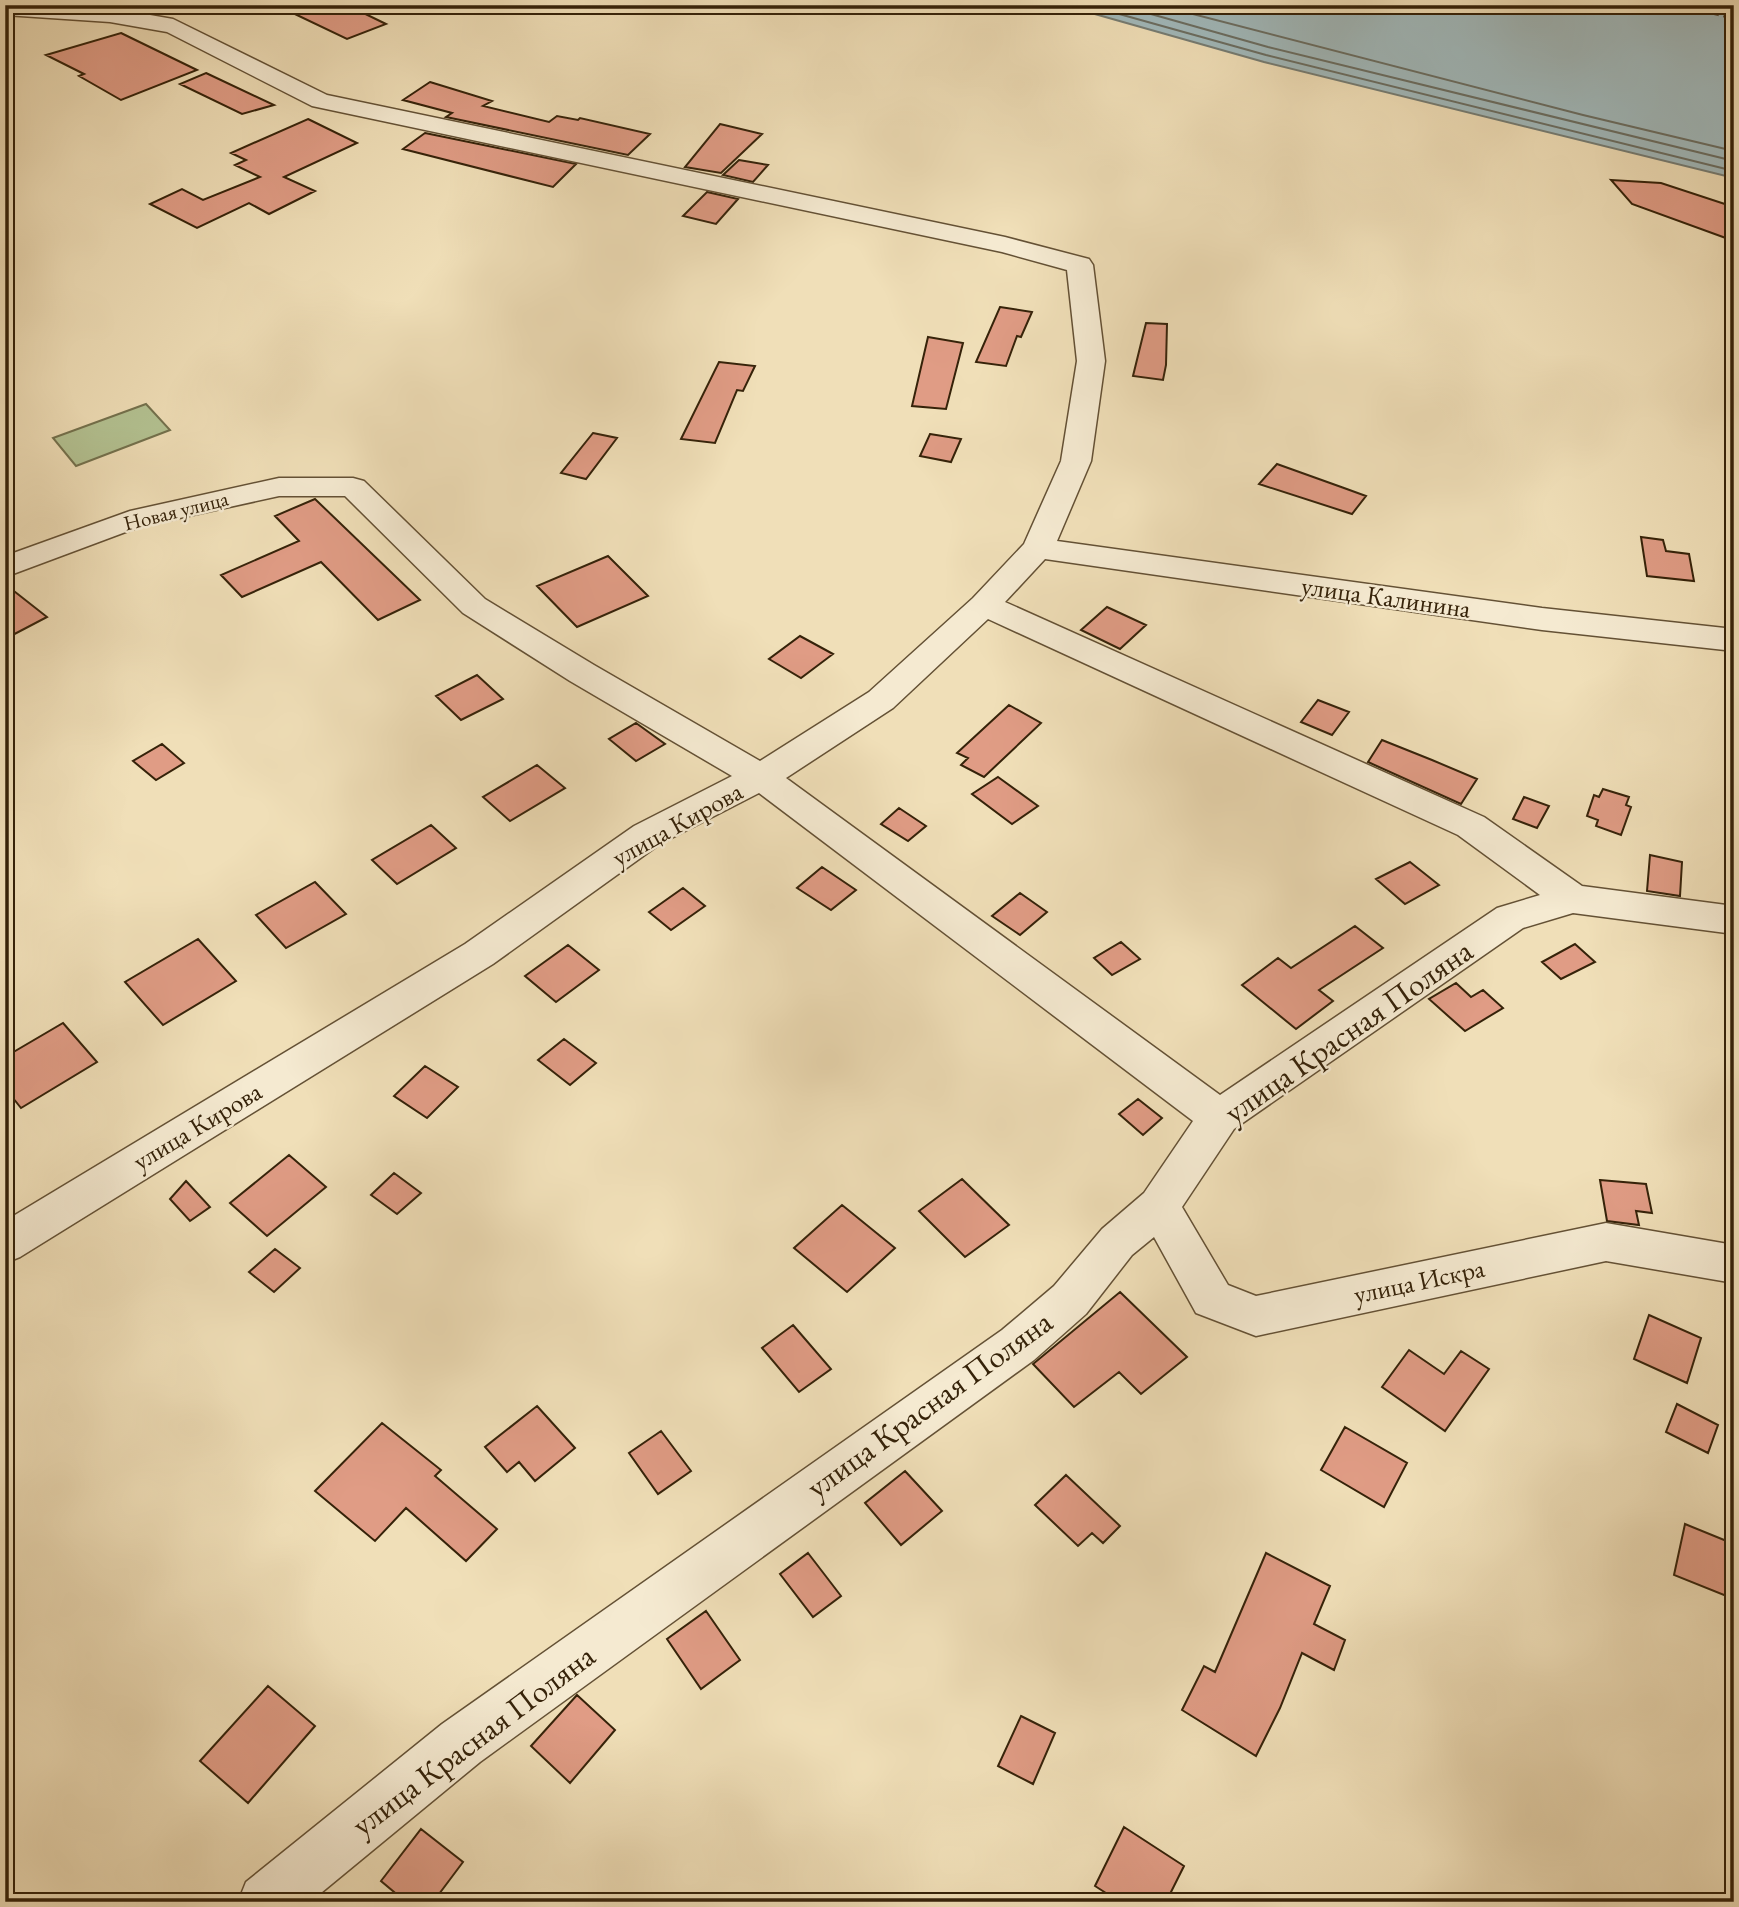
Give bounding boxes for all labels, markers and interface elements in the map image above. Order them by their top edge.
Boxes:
street label: Новая улица [121,484,232,537]
street label: улица Калинина [1299,568,1474,626]
street label: улица Кирова [606,774,749,874]
street label: улица Красная Поляна [1215,929,1481,1133]
street label: улица Кирова [126,1074,268,1178]
street label: улица Искра [1351,1250,1488,1311]
street label: улица Красная Поляна [798,1300,1061,1508]
street label: улица Красная Поляна [343,1635,603,1845]

